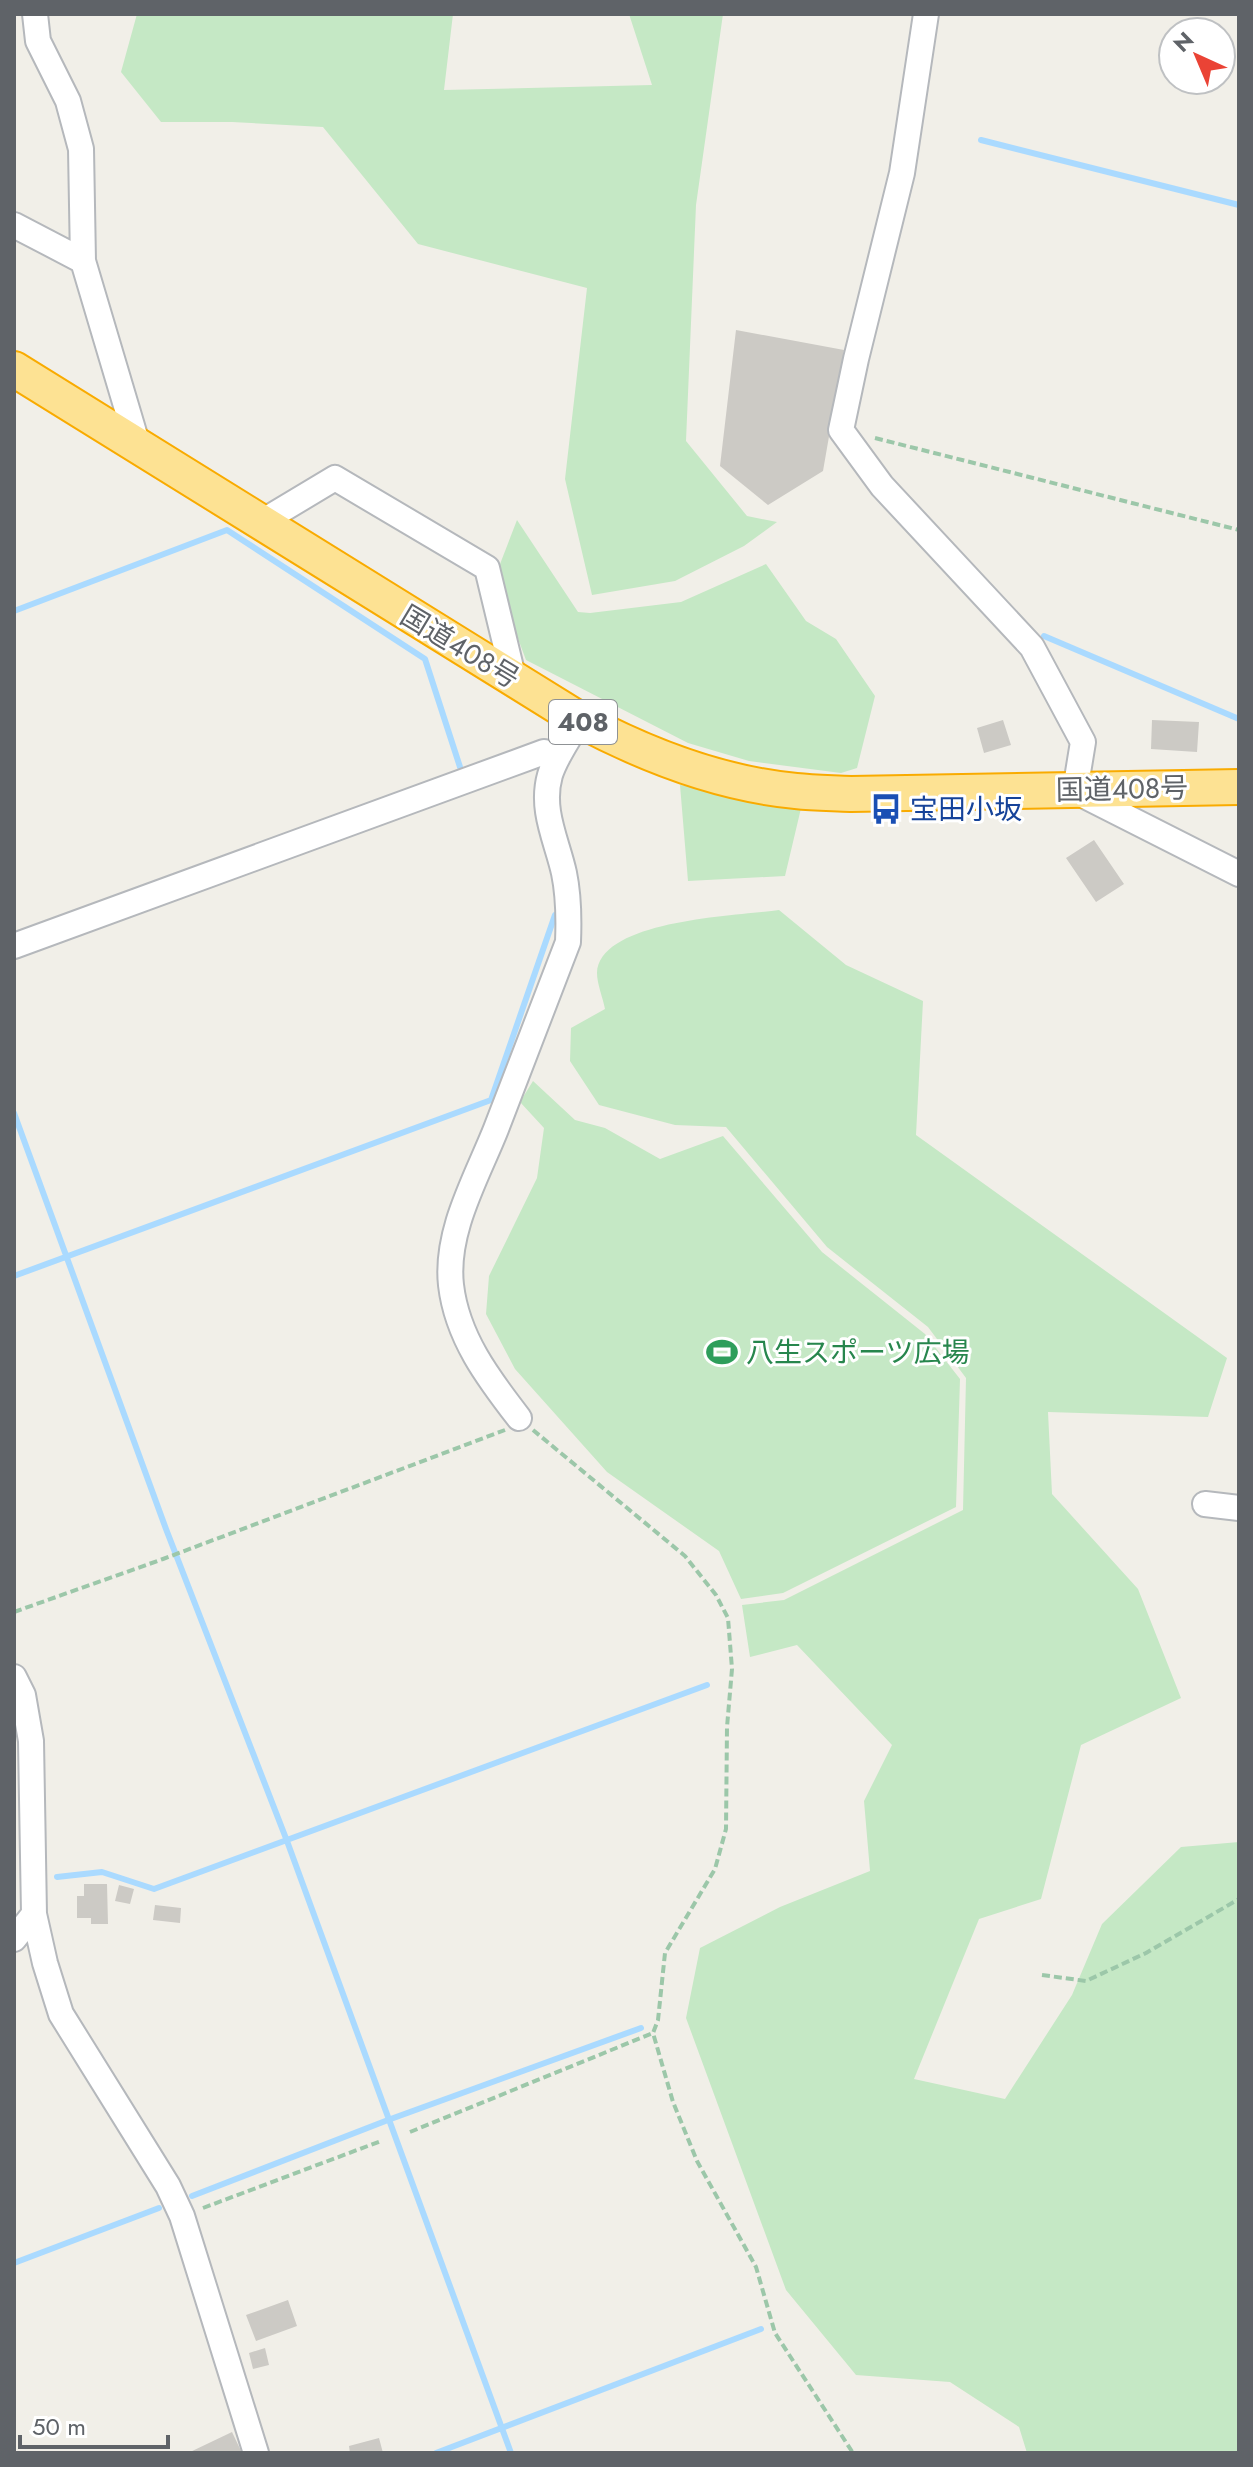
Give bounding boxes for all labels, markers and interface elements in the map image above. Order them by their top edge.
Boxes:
north arrow [1157,16,1237,96]
text: N [1166,24,1201,59]
street label: 国道408号 [393,595,527,699]
road number: 408 [549,700,617,744]
street label: 国道408号 [1055,767,1189,811]
place label: 宝田小坂 [910,789,1022,830]
bus stop icon: 宝田小坂 [869,792,903,826]
place label: 八生スポーツ広場 [746,1332,969,1373]
sports icon: 八生スポーツ広場 [705,1335,739,1369]
scale bar [20,2399,168,2449]
text: 50 m [32,2409,86,2444]

